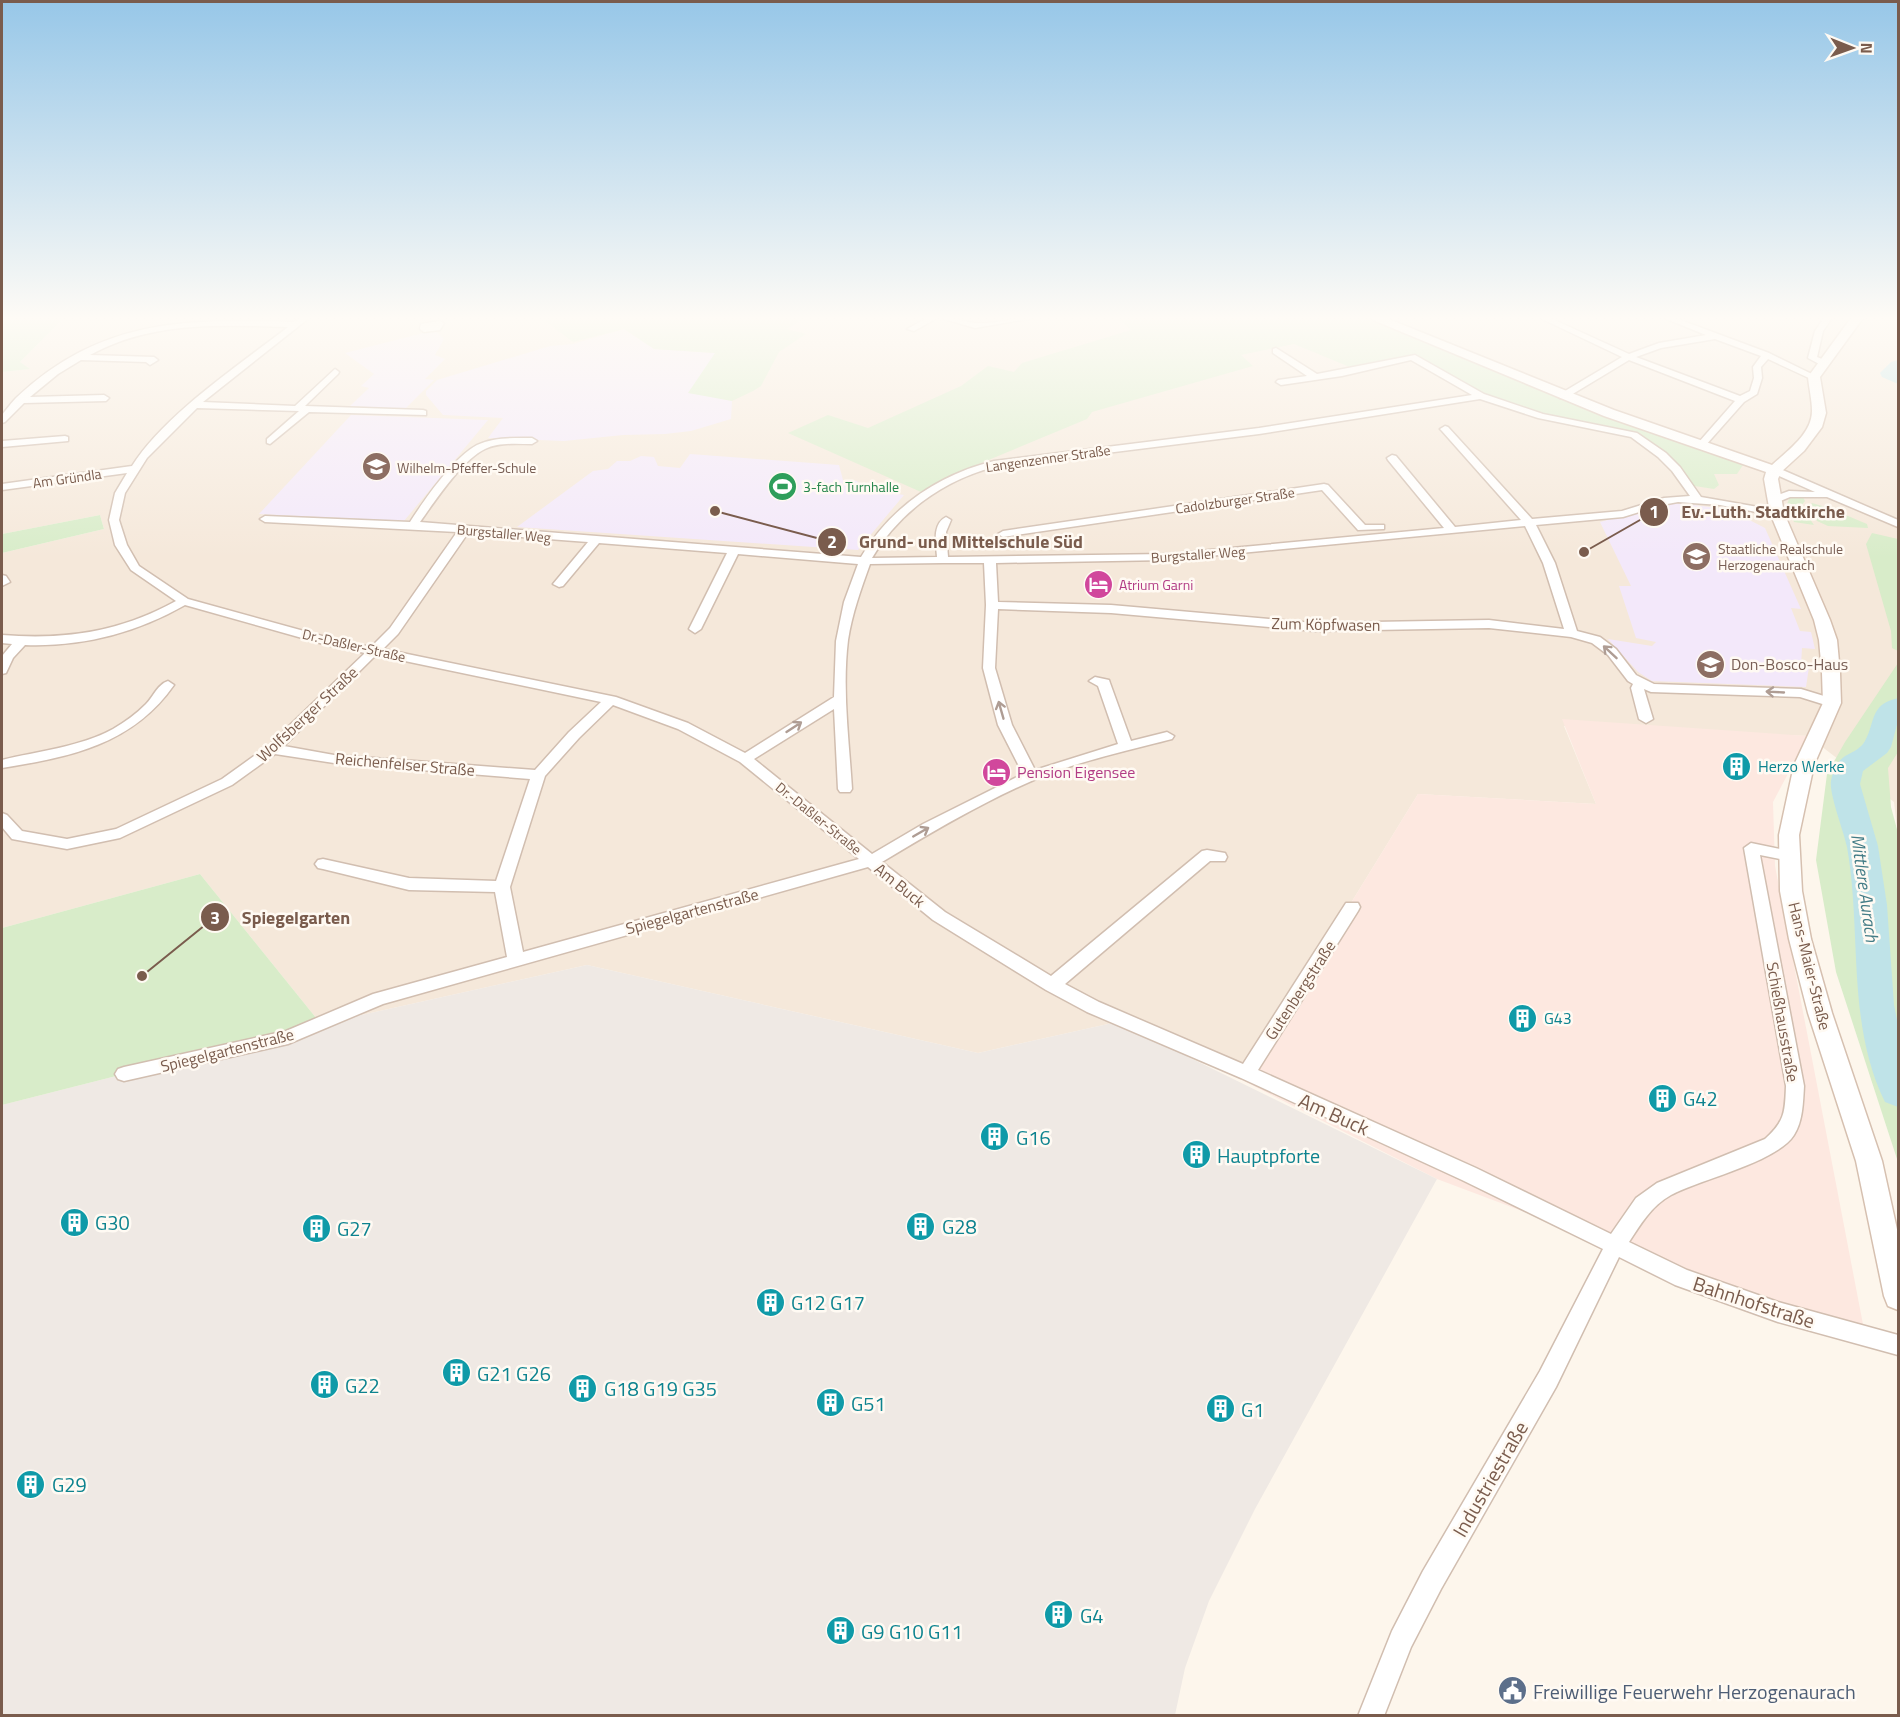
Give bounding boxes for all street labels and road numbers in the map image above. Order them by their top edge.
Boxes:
street label: Langenzenner Straße [984,439,1112,477]
street label: Am Gründla [31,463,103,493]
street label: Cadolzburger Straße [1174,481,1296,519]
street label: Burgstaller Weg [456,518,552,548]
street label: Burgstaller Weg [1150,540,1246,568]
street label: Zum Köpfwasen [1271,611,1381,637]
street label: Dr.-Daßler-Straße [300,623,408,667]
street label: Wolfsberger Straße [251,661,363,767]
street label: Reichenfelser Straße [334,746,476,782]
street label: Dr.-Daßler-Straße [771,777,867,859]
street label: Am Buck [869,857,931,913]
street label: Spiegelgartenstraße [623,882,761,940]
street label: Hans-Maier-Straße [1783,900,1837,1032]
street label: Gutenbergstraße [1259,935,1341,1045]
street label: Schießhausstraße [1761,960,1805,1084]
street label: Spiegelgartenstraße [158,1022,296,1078]
street label: Am Buck [1294,1085,1375,1143]
street label: Bahnhofstraße [1689,1268,1819,1336]
street label: Industriestraße [1444,1415,1536,1543]

